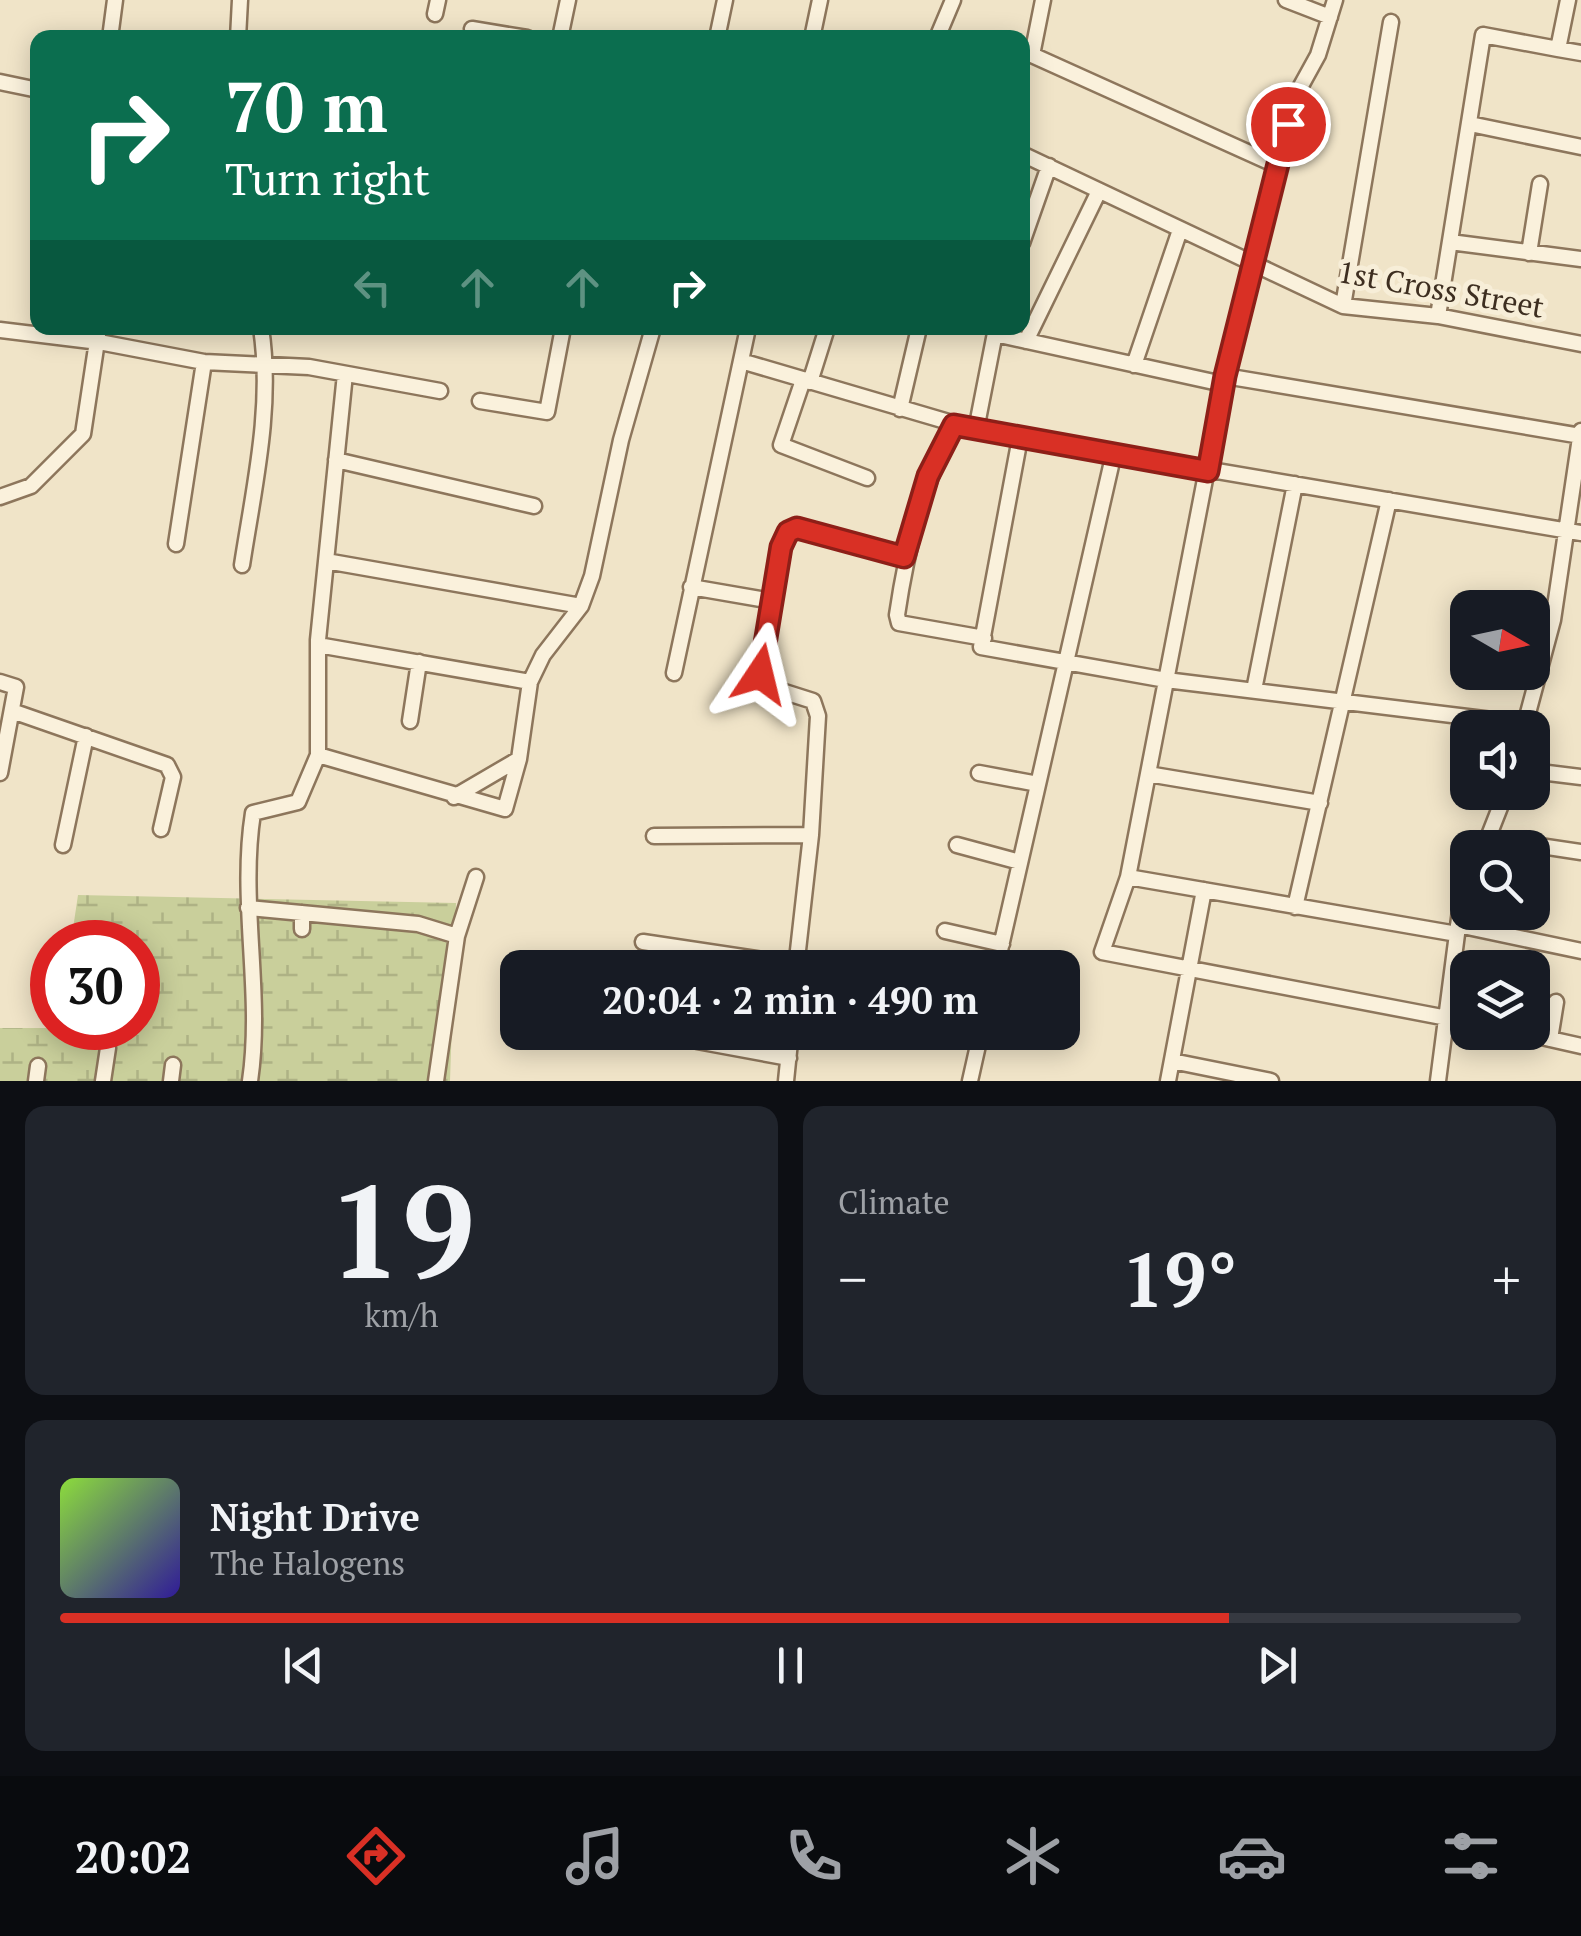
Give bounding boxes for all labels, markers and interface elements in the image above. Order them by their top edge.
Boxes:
text: 70 m [225,59,388,152]
icon: right [60,70,190,200]
pin [1246,82,1331,167]
icon: arrive [1261,97,1316,152]
text: Turn right [225,148,430,208]
street label: 1st Cross Street [1335,251,1547,327]
icon: left [345,260,400,315]
icon: ahead [450,260,505,315]
icon: ahead [555,260,610,315]
icon: right [660,260,715,315]
north arrow [1450,590,1550,690]
map controls [1450,590,1550,1050]
position arrow [708,622,812,726]
button: sound [1450,710,1550,810]
button: search [1450,830,1550,930]
speed limit sign: 30 [30,920,160,1050]
button: layers [1450,950,1550,1050]
text: 20:04 · 2 min · 490 m [602,975,978,1025]
text: 19 [328,1143,475,1315]
text: Climate [838,1181,950,1223]
text: 19° [1122,1229,1237,1328]
text: − [838,1242,867,1315]
text: + [1492,1242,1521,1315]
text: km/h [365,1294,438,1336]
text: Night Drive [210,1492,420,1542]
text: The Halogens [210,1542,405,1584]
icon: previous [276,1638,331,1693]
icon: pause [763,1638,818,1693]
icon: next [1250,1638,1305,1693]
icon: directions [341,1821,411,1891]
icon: music [560,1821,630,1891]
icon: phone [779,1821,849,1891]
icon: climate [998,1821,1068,1891]
icon: car [1217,1821,1287,1891]
icon: filters [1436,1821,1506,1891]
text: 20:02 [75,1826,192,1886]

